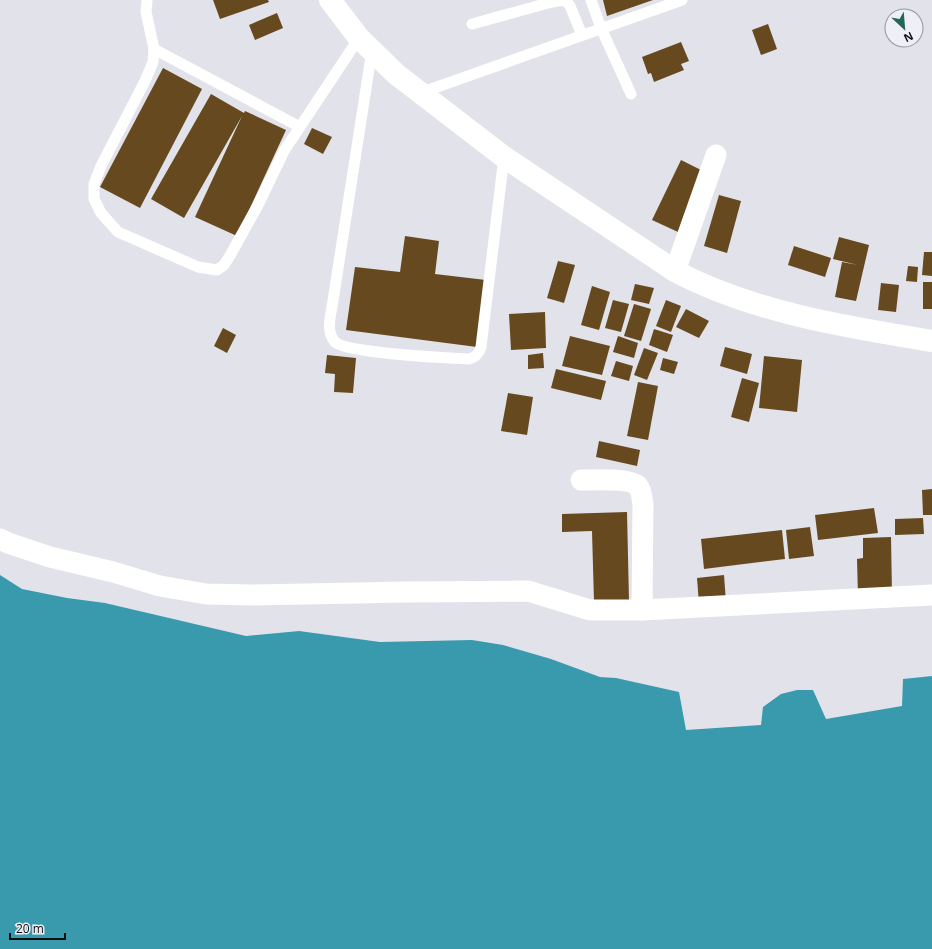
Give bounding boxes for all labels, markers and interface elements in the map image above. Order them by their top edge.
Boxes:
north arrow [884,8,924,48]
text: N [901,29,916,46]
scale bar [10,915,65,941]
text: 20 m [16,920,44,937]

